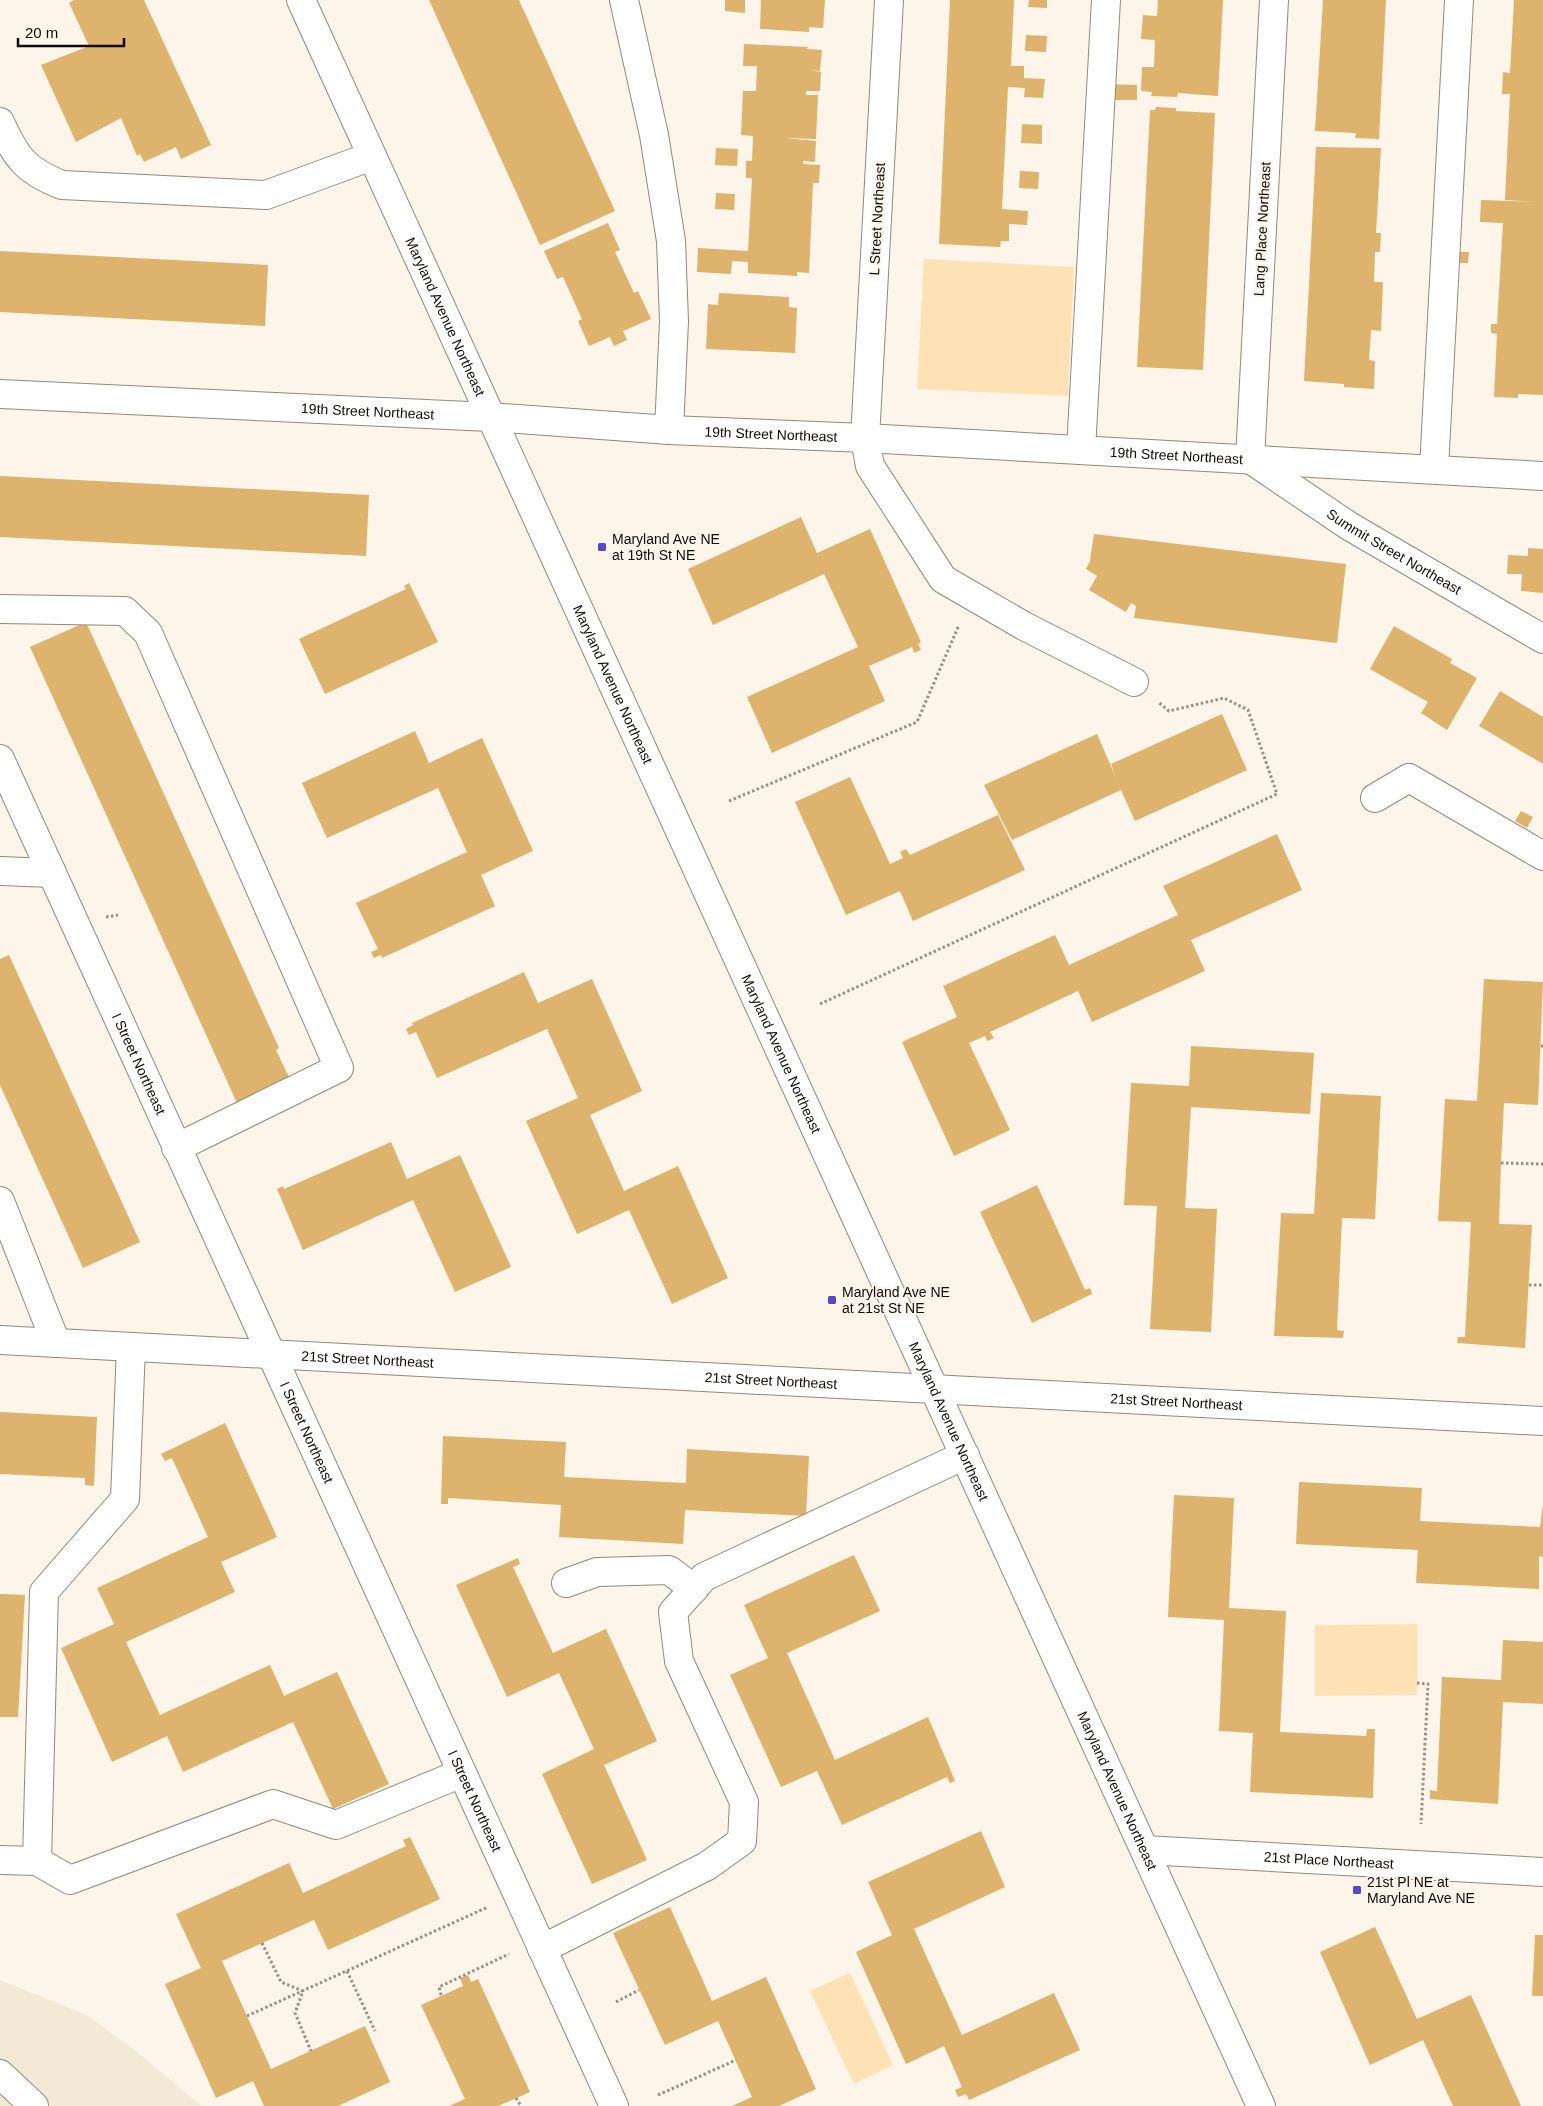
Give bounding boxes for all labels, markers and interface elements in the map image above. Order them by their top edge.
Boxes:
scale bar [18,15,124,47]
text: 20 m [25,24,58,41]
street label: Lang Place Northeast [1250,161,1274,297]
street label: L Street Northeast [866,162,888,276]
street label: Maryland Avenue Northeast [402,235,488,399]
street label: 19th Street Northeast [301,400,435,422]
street label: 19th Street Northeast [704,423,838,445]
street label: 19th Street Northeast [1109,444,1243,467]
street label: Summit Street Northeast [1324,505,1464,598]
place label: Maryland Ave NE at 19th St NE [612,531,720,563]
marker: Maryland Ave NE at 19th St NE [596,541,608,553]
street label: Maryland Avenue Northeast [570,602,656,766]
street label: Maryland Avenue Northeast [738,972,824,1136]
street label: I Street Northeast [109,1011,169,1117]
place label: Maryland Ave NE at 21st St NE [842,1284,950,1316]
marker: Maryland Ave NE at 21st St NE [826,1294,838,1306]
street label: Maryland Avenue Northeast [906,1339,992,1503]
street label: 21st Street Northeast [301,1348,434,1371]
street label: 21st Street Northeast [704,1369,838,1392]
street label: I Street Northeast [277,1379,337,1486]
street label: 21st Street Northeast [1110,1390,1243,1413]
street label: Maryland Avenue Northeast [1074,1709,1160,1873]
street label: I Street Northeast [445,1748,505,1854]
street label: 21st Place Northeast [1263,1849,1394,1872]
place label: 21st Pl NE at Maryland Ave NE [1367,1874,1475,1906]
marker: 21st Pl NE at Maryland Ave NE [1351,1884,1363,1896]

